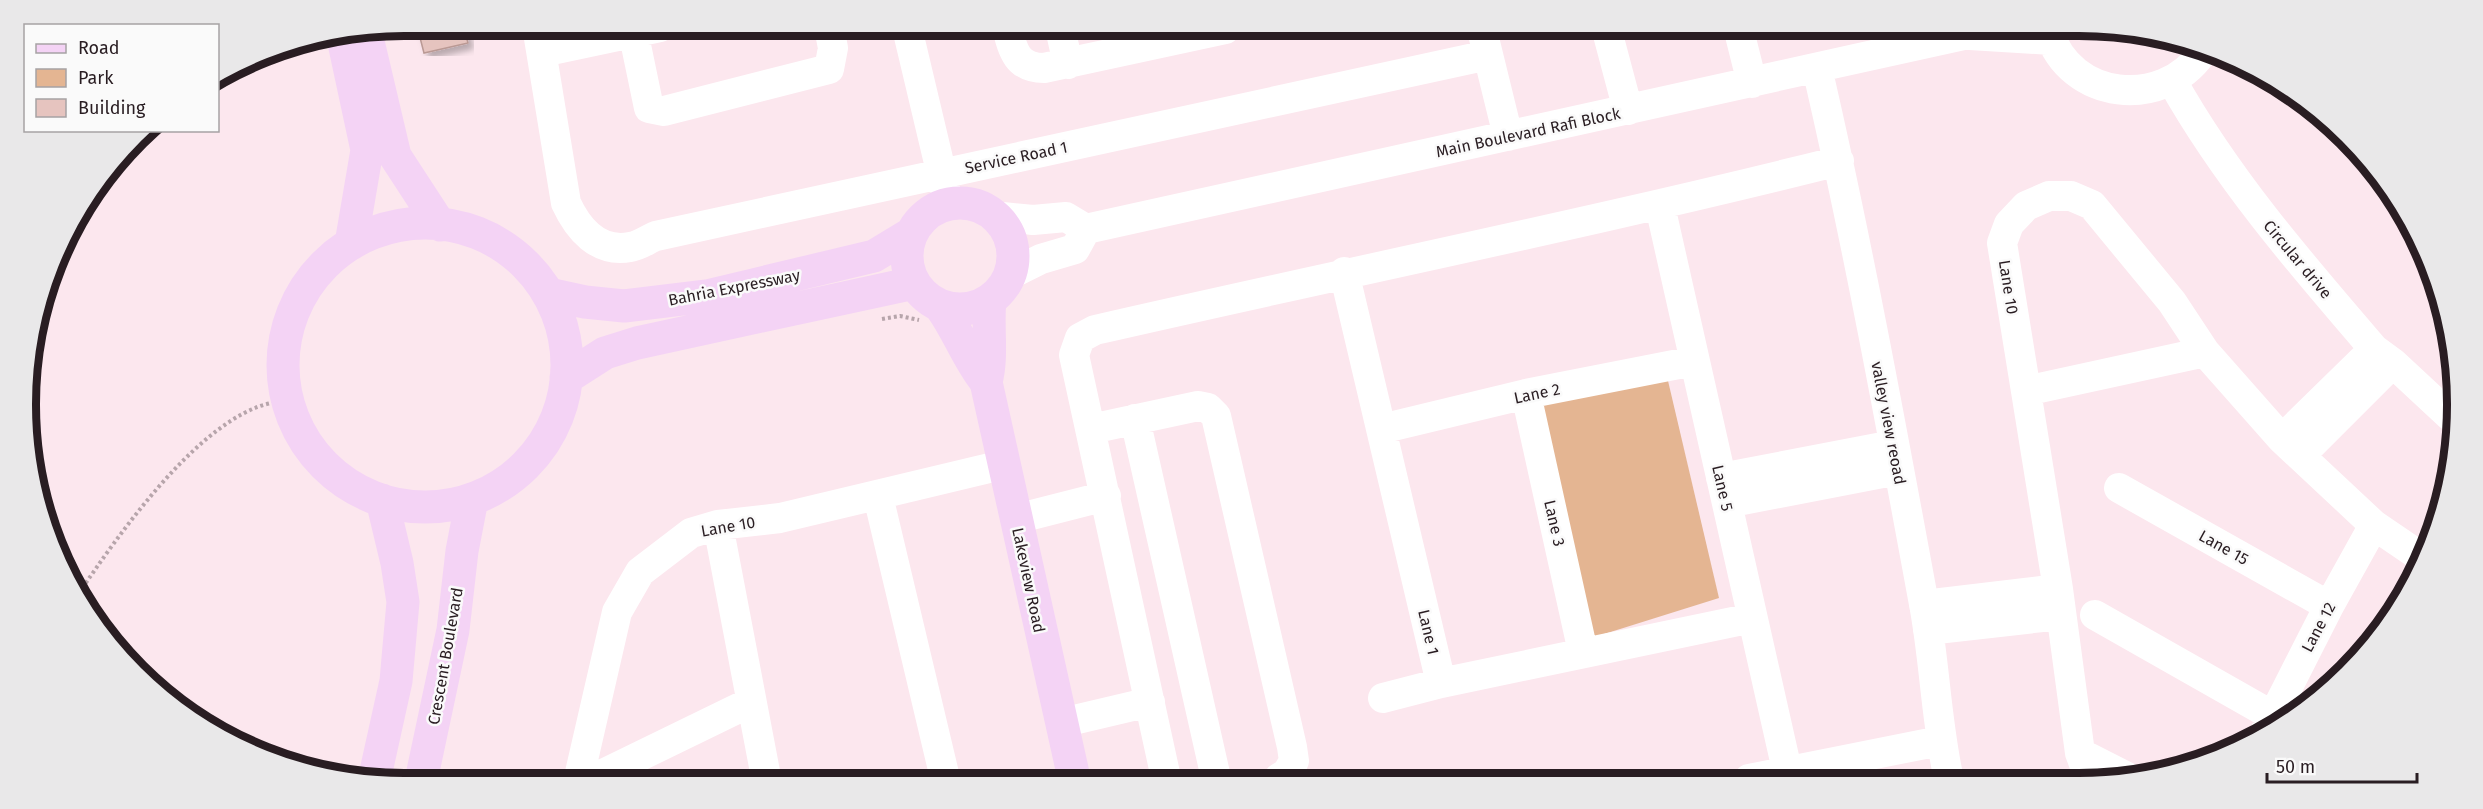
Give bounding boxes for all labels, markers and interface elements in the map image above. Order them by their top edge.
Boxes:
legend [24,24,219,132]
text: Road [78,37,120,59]
text: Park [78,67,114,89]
text: Building [78,97,146,119]
street label: Main Boulevard Rafi Block [1434,103,1623,161]
street label: Service Road 1 [963,137,1069,178]
street label: Circular drive [2259,216,2336,302]
street label: Lane 10 [1995,259,2022,316]
street label: Bahria Expressway [667,265,802,310]
street label: valley view reoad [1867,360,1910,486]
street label: Lane 2 [1512,379,1562,408]
street label: Lane 5 [1708,463,1737,513]
street label: Lane 3 [1540,498,1569,548]
street label: Lane 10 [699,512,757,541]
street label: Lakeview Road [1008,526,1049,634]
street label: Lane 15 [2196,526,2252,569]
street label: Crescent Boulevard [424,586,467,726]
street label: Lane 12 [2297,599,2339,655]
street label: Lane 1 [1414,608,1443,657]
scale bar [2267,746,2417,784]
text: 50 m [2276,756,2315,778]

